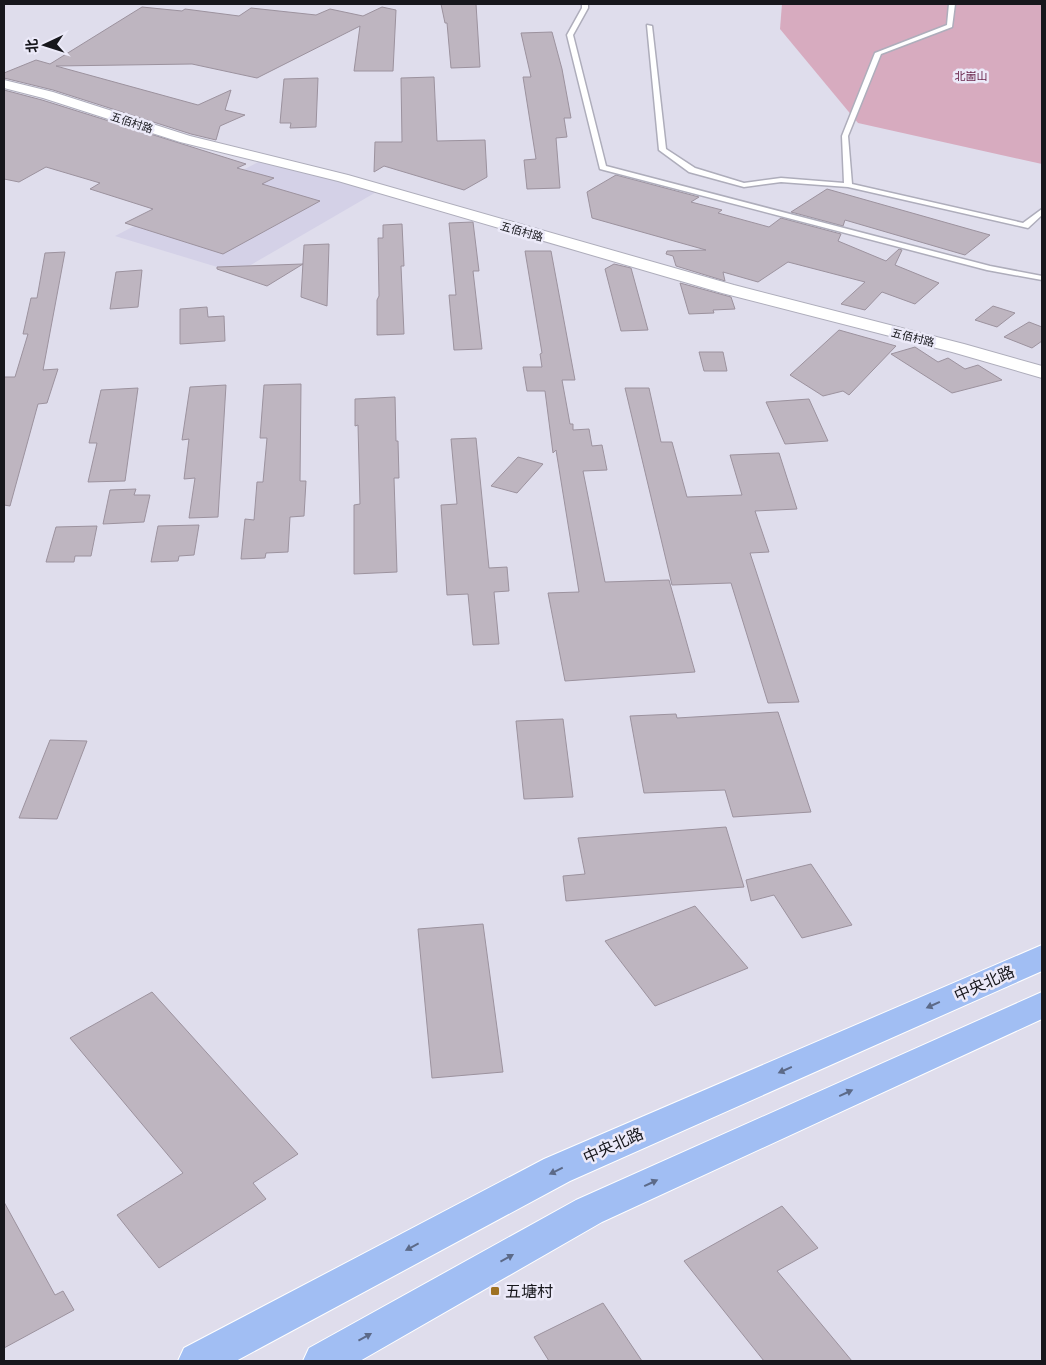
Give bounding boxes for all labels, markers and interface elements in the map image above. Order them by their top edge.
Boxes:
north arrow [20,20,70,70]
text: 北 [22,38,41,54]
park label: 北崮山 [955,68,988,83]
street label: 五佰村路 [109,108,155,136]
street label: 五佰村路 [499,218,545,244]
street label: 五佰村路 [890,324,936,350]
street label: 中央北路 [950,960,1018,1006]
one-way arrow [926,1001,940,1009]
one-way arrow [777,1067,792,1075]
one-way arrow [839,1089,853,1097]
street label: 中央北路 [579,1122,647,1168]
one-way arrow [549,1167,563,1175]
one-way arrow [644,1179,658,1187]
one-way arrow [405,1243,420,1251]
one-way arrow [500,1253,513,1262]
place label: 五塘村 [505,1280,553,1302]
marker: 五塘村 [489,1285,501,1297]
one-way arrow [358,1333,372,1342]

